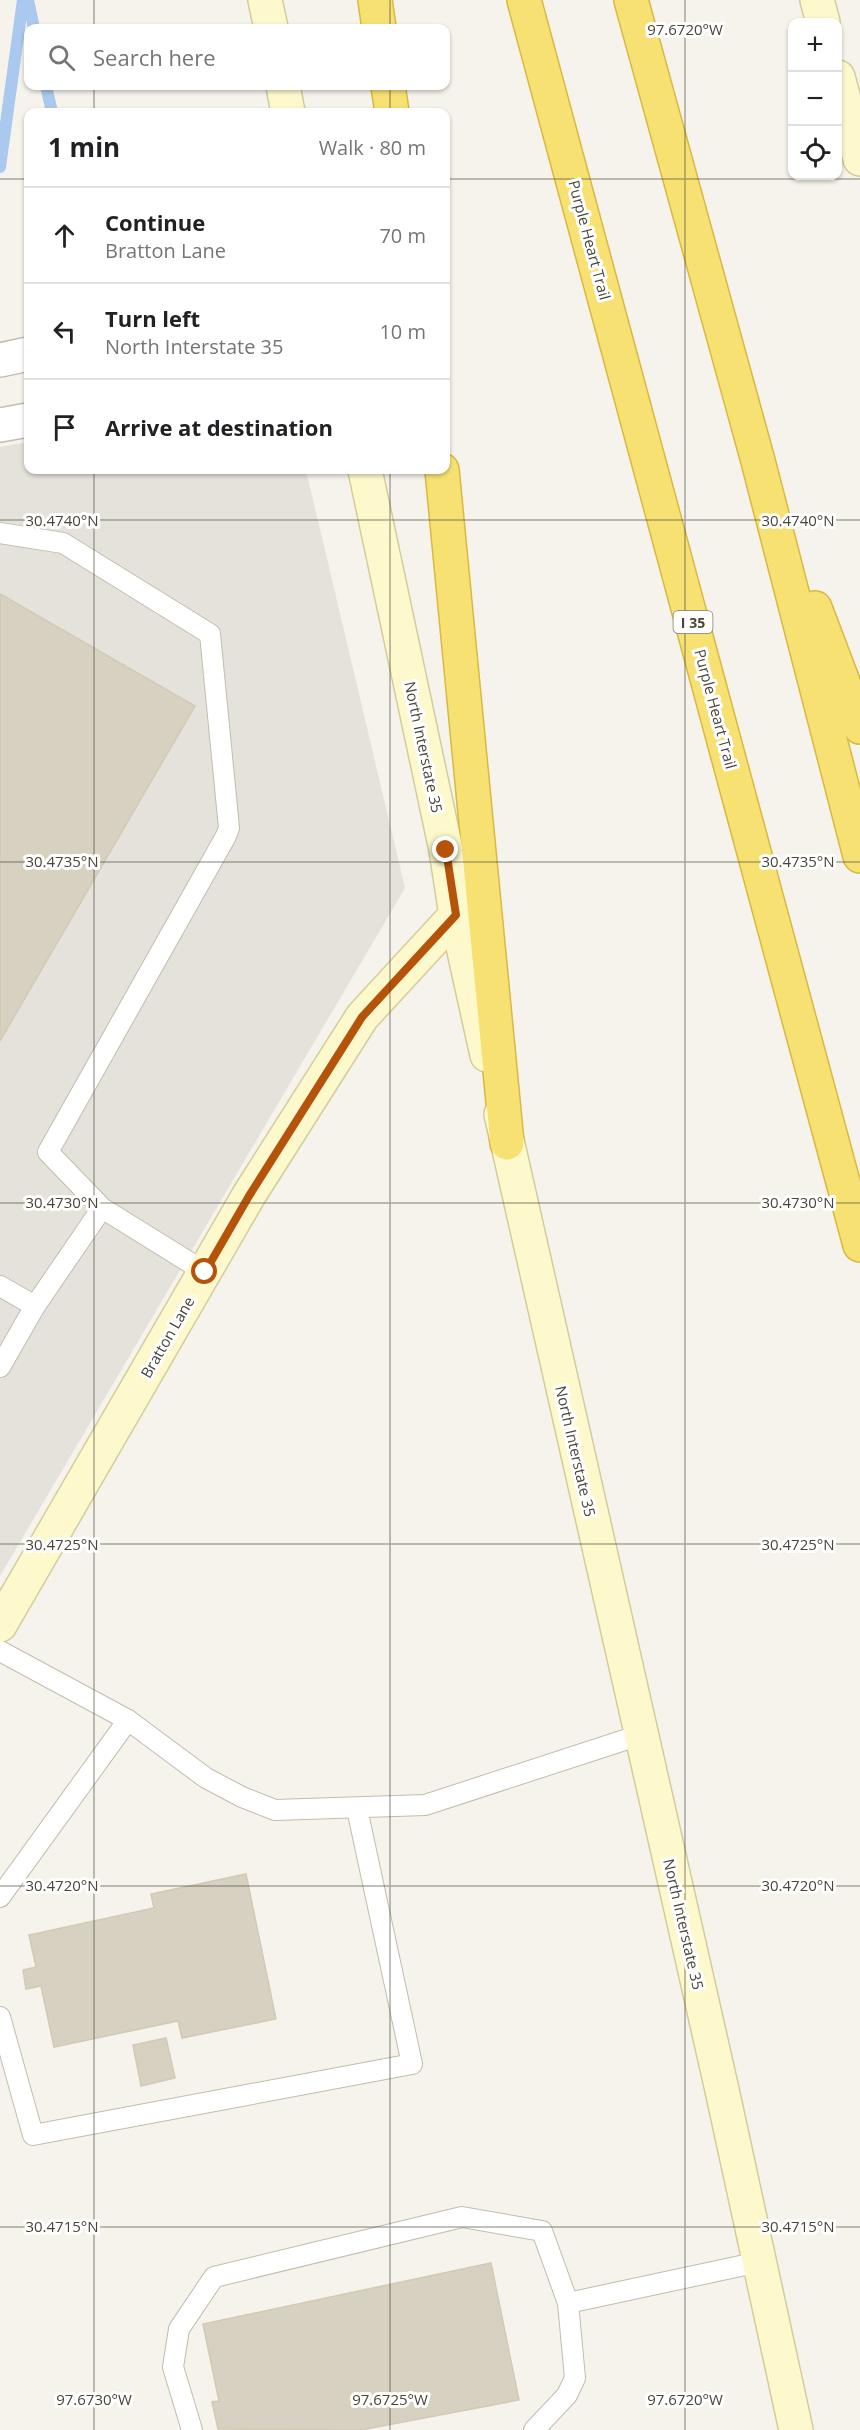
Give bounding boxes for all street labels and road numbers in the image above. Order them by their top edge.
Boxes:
street label: Purple Heart Trail [564,178,616,302]
road number: I 35 [674,611,712,633]
street label: Purple Heart Trail [690,647,742,771]
street label: North Interstate 35 [400,679,448,815]
street label: Bratton Lane [136,1293,198,1381]
street label: North Interstate 35 [551,1384,601,1518]
street label: North Interstate 35 [659,1857,709,1991]

